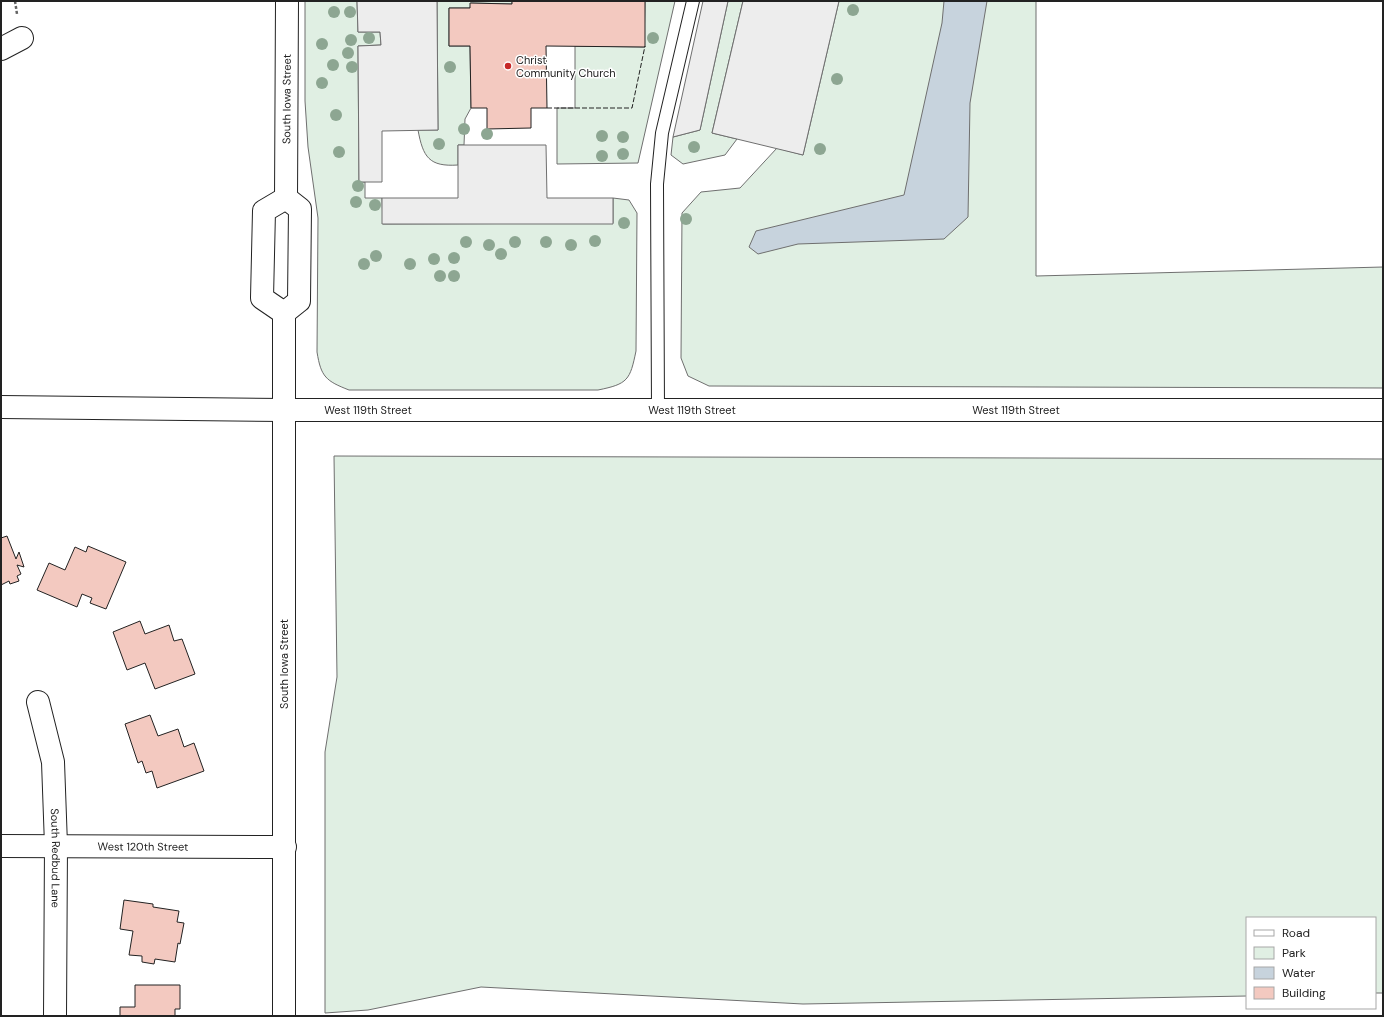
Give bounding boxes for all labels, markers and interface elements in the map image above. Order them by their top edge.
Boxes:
place label: Christ Community Church [516,53,616,80]
street label: South Iowa Street [279,54,294,144]
marker: Christ Community Church [503,61,513,71]
street label: West 119th Street [324,403,412,417]
street label: West 119th Street [648,403,736,417]
street label: West 119th Street [972,403,1060,417]
street label: South Iowa Street [277,619,291,709]
street label: South Redbud Lane [48,808,63,908]
street label: West 120th Street [98,839,188,854]
legend [1246,917,1376,1009]
text: Road [1282,925,1310,941]
text: Park [1282,945,1306,961]
text: Water [1282,965,1316,981]
text: Building [1282,985,1326,1001]

